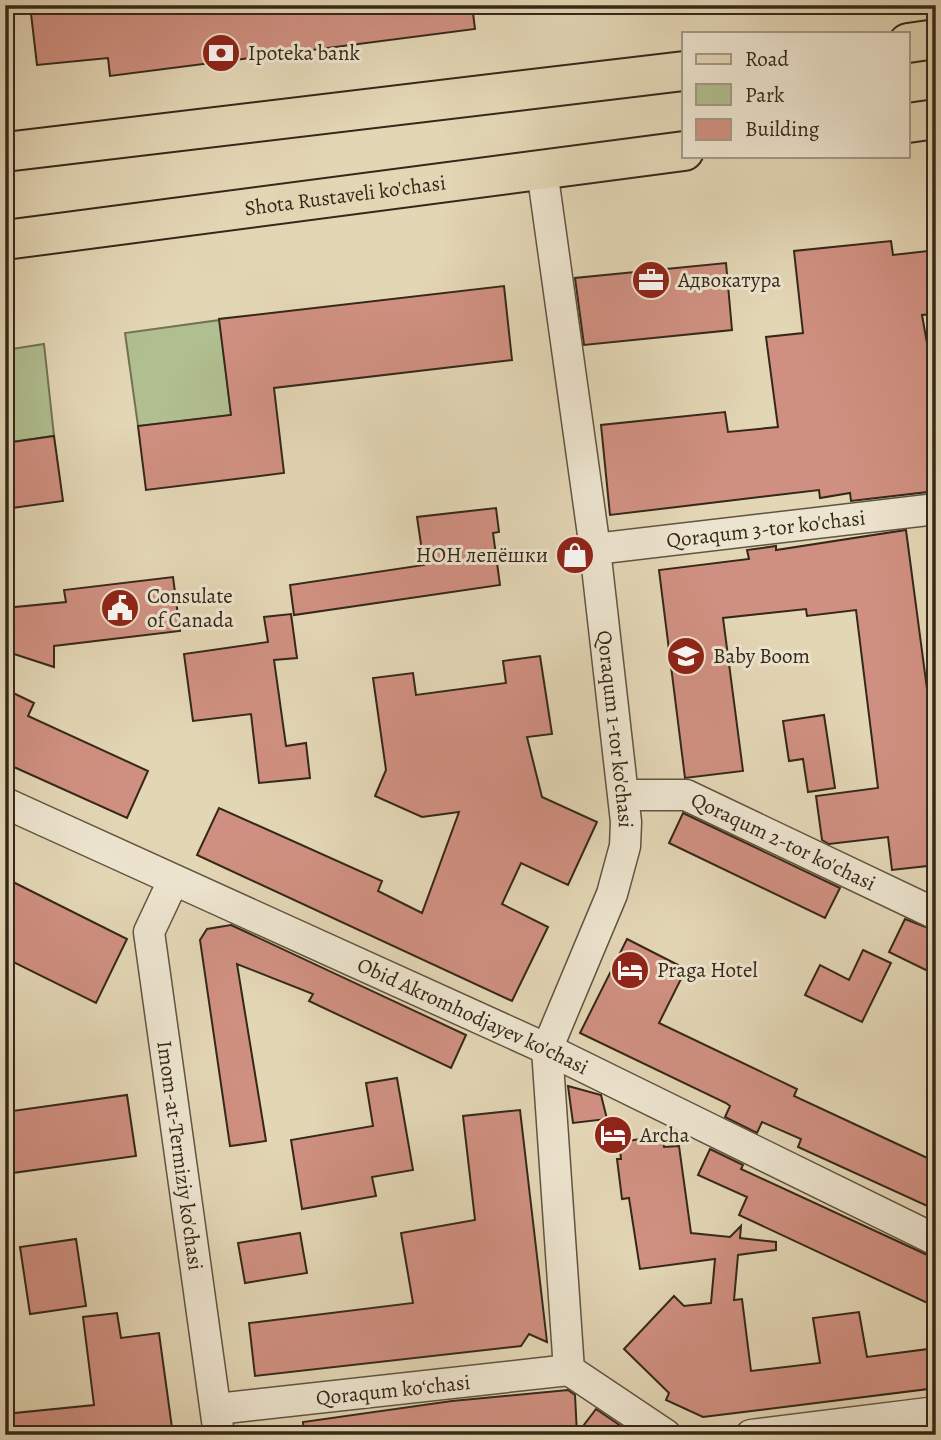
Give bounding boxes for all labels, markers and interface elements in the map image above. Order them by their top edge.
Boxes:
bank icon: Ipoteka bank [200,32,242,74]
legend [682,32,909,158]
place label: Ipoteka bank [248,39,360,67]
text: Road [745,45,789,73]
text: Park [745,81,785,109]
text: Building [745,115,820,143]
street label: Shota Rustaveli ko'chasi [243,168,448,222]
office icon: Адвокатура [630,259,672,301]
place label: Адвокатура [677,266,781,294]
street label: Qoraqum 3-tor ko'chasi [665,503,867,555]
shop icon: НОН лепёшки [554,534,596,576]
place label: НОН лепёшки [416,541,548,569]
place label: Consulate of Canada [147,582,234,634]
public building icon: Consulate of Canada [99,587,141,629]
street label: Qoraqum 1-tor ko'chasi [590,629,640,829]
school or university icon: Baby Boom [665,635,707,677]
place label: Baby Boom [713,642,810,670]
street label: Qoraqum 2-tor ko'chasi [687,785,881,897]
hotel icon: Praga Hotel [609,949,651,991]
street label: Obid Akromhodjayev ko'chasi [353,951,593,1081]
place label: Praga Hotel [657,956,758,984]
street label: Imom-at-Termiziy ko'chasi [150,1039,210,1272]
hotel icon: Archa [592,1114,634,1156]
place label: Archa [639,1121,690,1149]
street label: Qoraqum koʻchasi [314,1368,472,1412]

